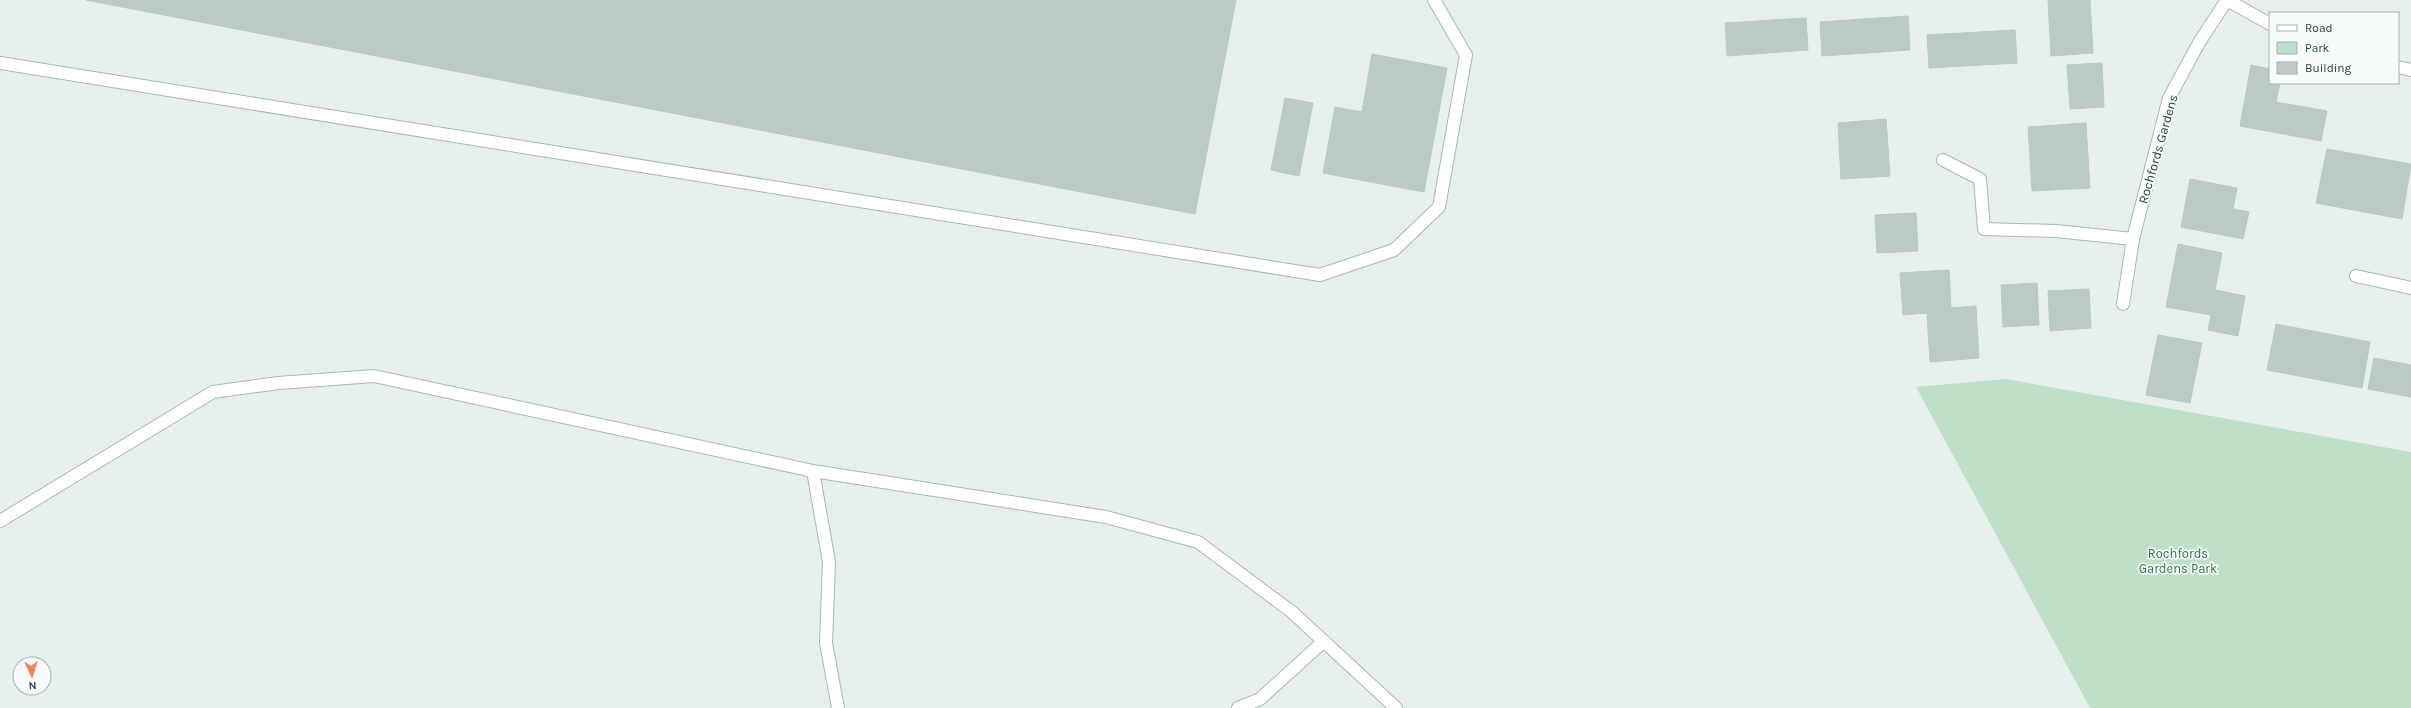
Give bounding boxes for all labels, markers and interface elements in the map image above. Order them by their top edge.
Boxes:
legend [2269,12,2399,84]
text: Road [2305,21,2333,35]
text: Park [2305,41,2330,55]
text: Building [2305,61,2352,75]
street label: Rochfords Gardens [2135,93,2181,205]
park label: Rochfords Gardens Park [2139,546,2217,576]
north arrow [12,656,52,696]
text: N [28,679,37,692]

